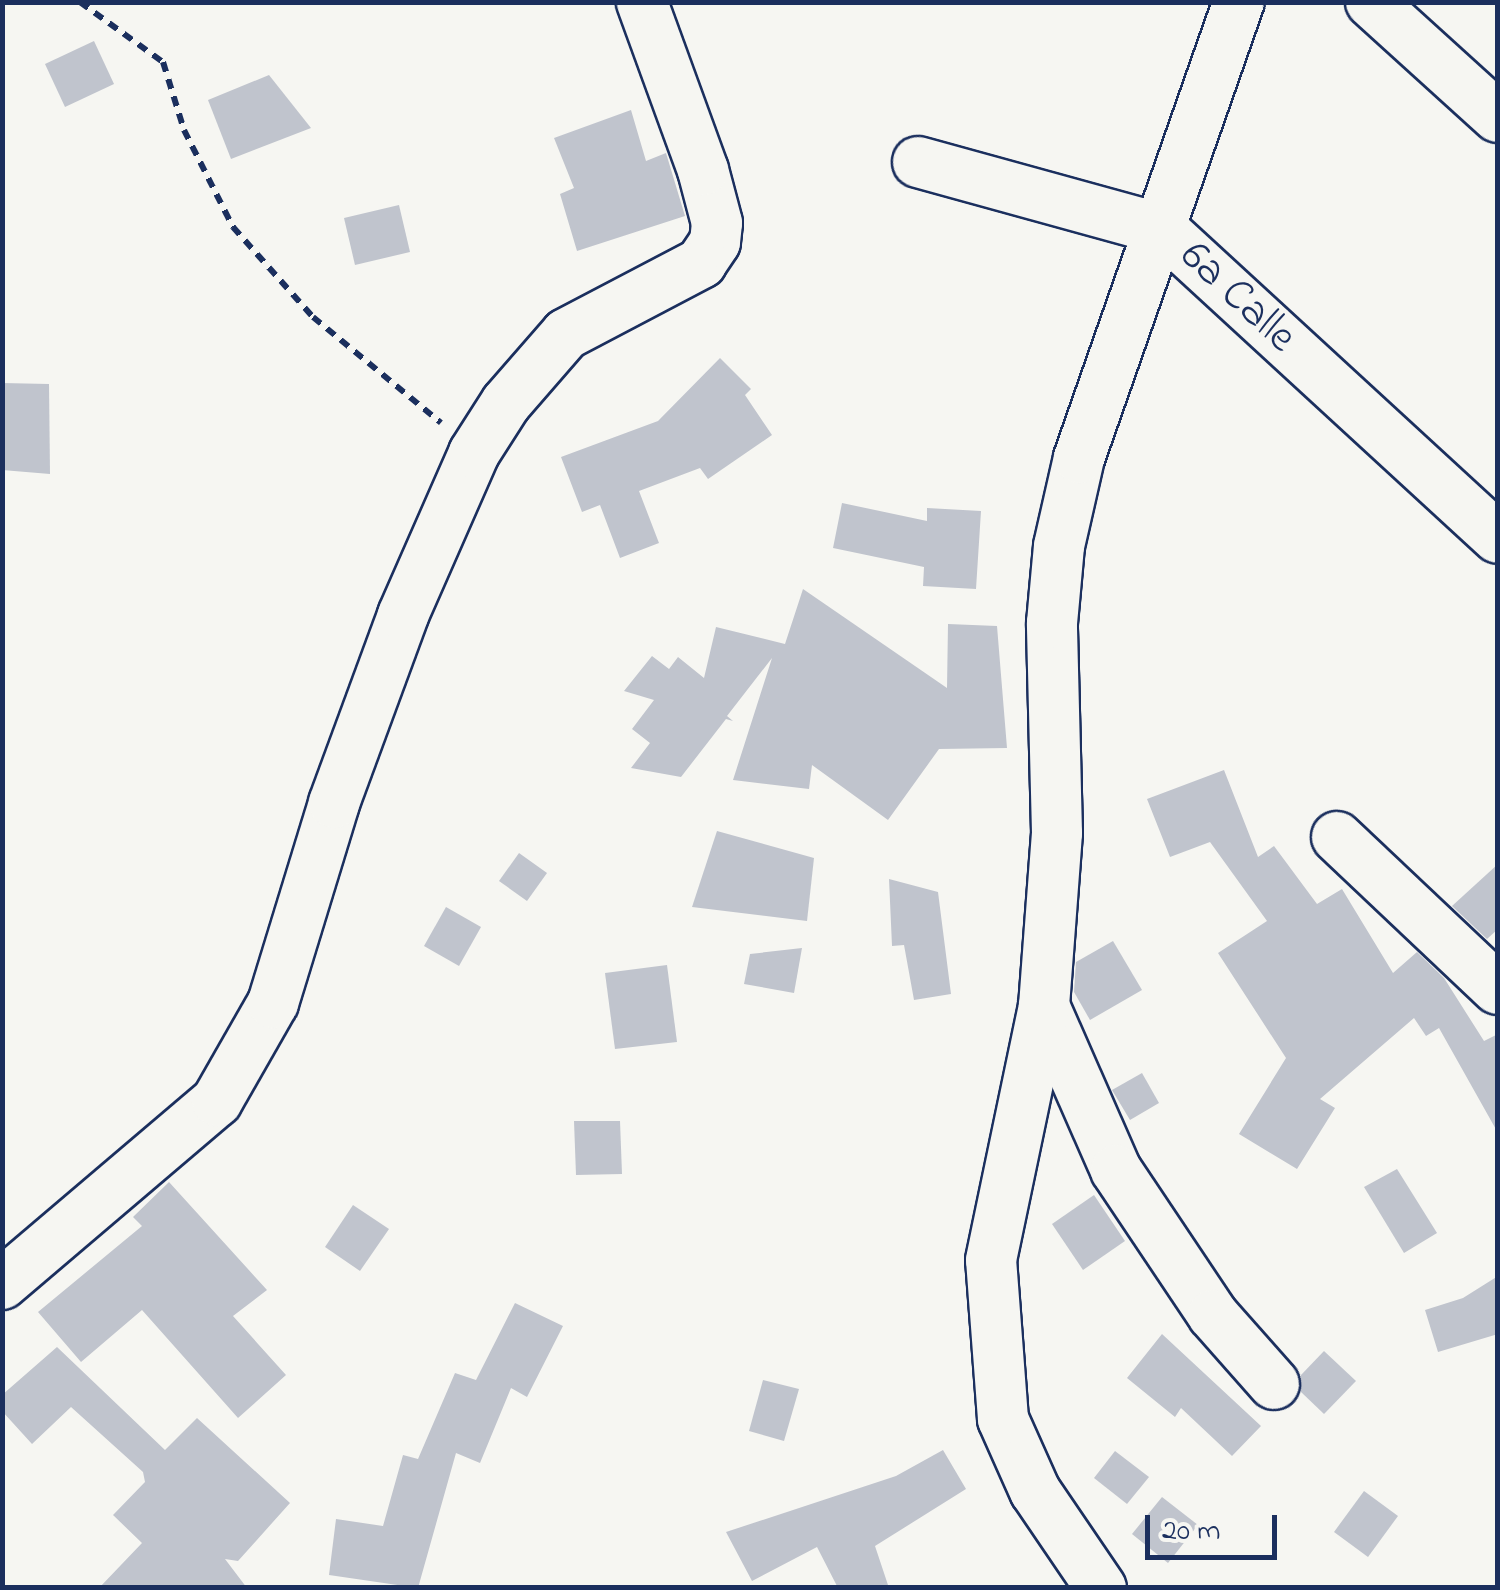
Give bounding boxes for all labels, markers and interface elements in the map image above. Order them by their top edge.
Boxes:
street label: 6a Calle [1168,231,1306,365]
scale bar [1150,1495,1282,1557]
text: 20 m [1162,1510,1221,1554]

